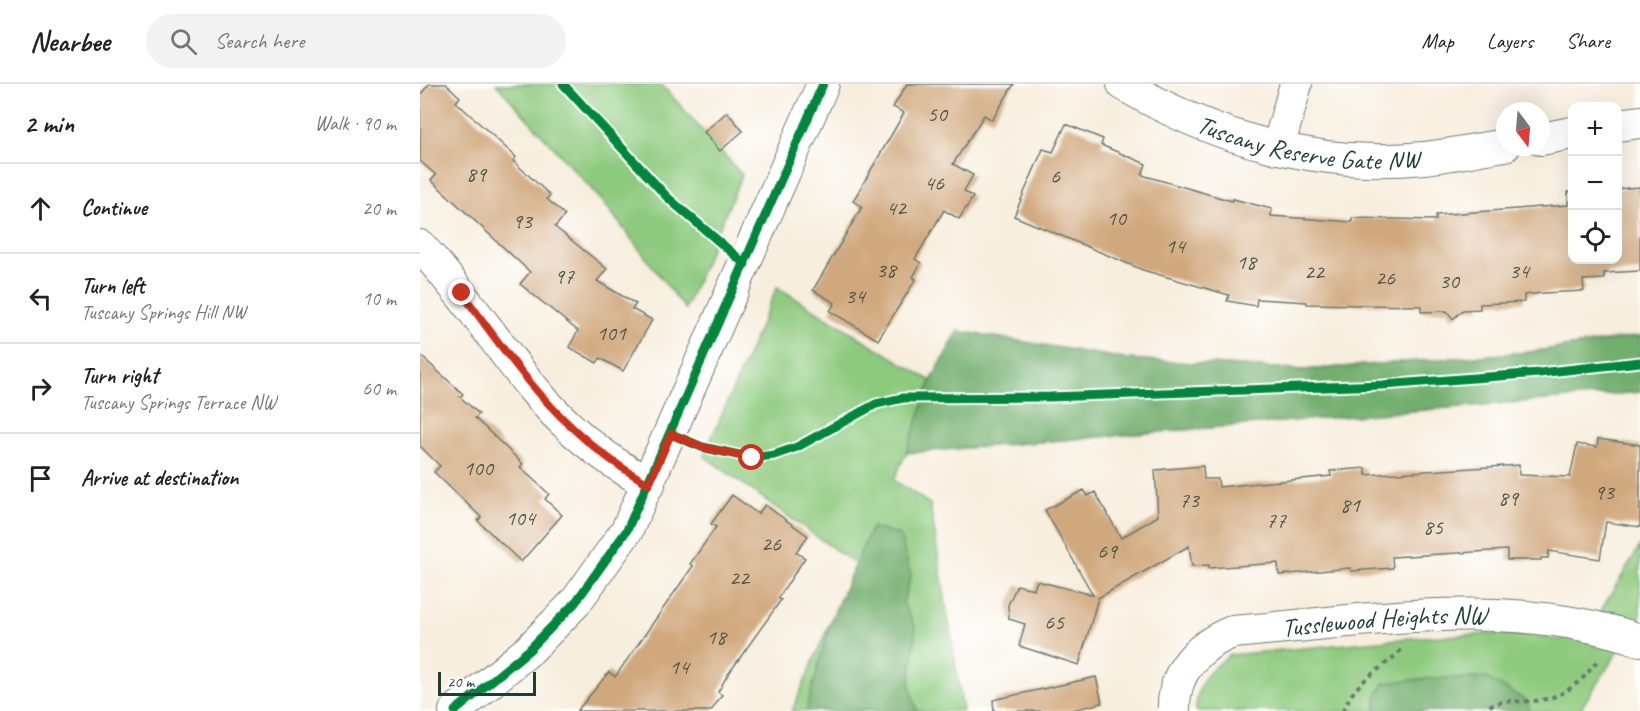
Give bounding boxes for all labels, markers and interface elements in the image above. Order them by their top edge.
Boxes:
search box [146,14,566,68]
text: Nearbee [30,24,110,59]
icon: search [167,25,200,58]
text: Search here [215,27,304,55]
text: Map [1421,28,1454,54]
text: Layers [1487,28,1533,54]
text: Share [1566,28,1610,54]
house number: 50 [927,100,949,128]
north arrow [1496,102,1550,156]
map controls [1568,102,1622,264]
button: + [1568,102,1622,156]
text: 2 min [24,107,74,140]
street label: Tuscany Reserve Gate NW [1192,107,1424,177]
text: Walk · 90 m [315,111,396,136]
button: − [1568,156,1622,210]
house number: 89 [466,160,488,188]
house number: 6 [1050,162,1061,190]
house number: 46 [924,169,945,197]
icon: ahead [24,192,57,225]
text: Continue [81,194,147,222]
house number: 42 [886,194,908,222]
text: 20 m [362,196,396,221]
house number: 10 [1106,204,1128,232]
house number: 93 [512,207,534,235]
button: locate [1568,210,1622,264]
house number: 14 [1165,232,1187,260]
house number: 18 [1236,248,1258,276]
house number: 38 [876,256,898,284]
house number: 34 [1509,257,1531,285]
house number: 22 [1304,258,1326,286]
house number: 97 [554,262,575,290]
house number: 26 [1375,264,1396,292]
house number: 30 [1439,267,1461,295]
text: Turn left [81,272,145,300]
route end [448,279,474,305]
icon: left [24,282,57,315]
house number: 34 [845,282,867,310]
text: 10 m [362,286,396,311]
text: Tuscany Springs Hill NW [81,300,246,325]
house number: 101 [596,319,627,347]
text: Turn right [81,362,158,390]
icon: right [24,372,57,405]
text: 60 m [362,376,396,401]
text: Tuscany Springs Terrace NW [81,390,277,415]
route start [738,444,764,470]
house number: 100 [463,454,495,482]
icon: arrive [24,462,57,495]
text: Arrive at destination [81,464,238,492]
house number: 93 [1594,478,1616,506]
house number: 89 [1498,484,1520,512]
house number: 73 [1179,486,1201,514]
house number: 81 [1340,491,1361,519]
house number: 104 [505,504,537,532]
house number: 77 [1266,506,1287,534]
house number: 85 [1423,513,1444,541]
house number: 26 [761,530,782,558]
house number: 69 [1097,537,1119,565]
house number: 22 [729,564,751,592]
street label: Tusslewood Heights NW [1280,598,1491,644]
house number: 65 [1044,608,1065,636]
house number: 18 [706,623,728,651]
house number: 14 [669,653,691,681]
scale bar [438,669,536,696]
text: 20 m [447,672,474,692]

